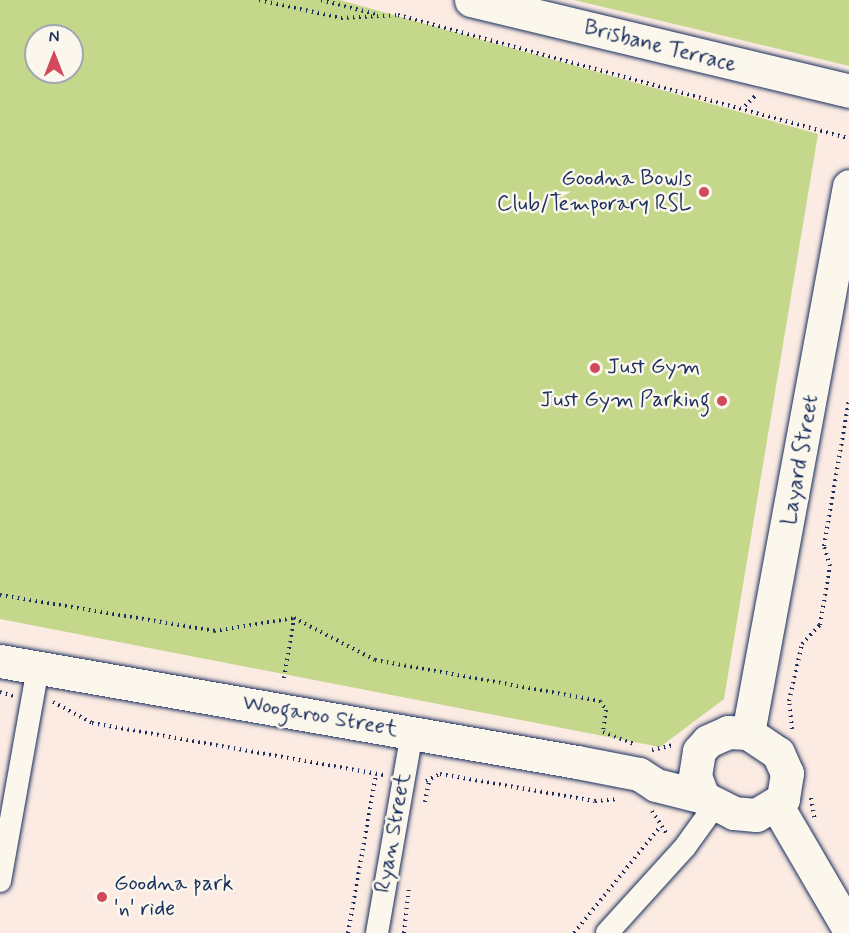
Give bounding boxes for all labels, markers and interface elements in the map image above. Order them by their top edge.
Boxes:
street label: Brisbane Terrace [582,15,738,79]
north arrow [24,24,84,84]
text: N [49,27,59,48]
place label: Goodna Bowls Club/Temporary RSL [497,166,692,218]
marker: Goodna Bowls Club/Temporary RSL [697,185,711,199]
place label: Just Gym [607,355,700,381]
marker: Just Gym [588,361,602,375]
place label: Just Gym Parking [540,388,710,414]
street label: Layard Street [776,391,826,529]
marker: Just Gym Parking [715,394,729,408]
street label: Woogaroo Street [240,690,400,744]
street label: Ryan Street [370,771,418,895]
place label: Goodna park 'n' ride [114,871,233,922]
marker: Goodna park 'n' ride [95,890,109,904]

